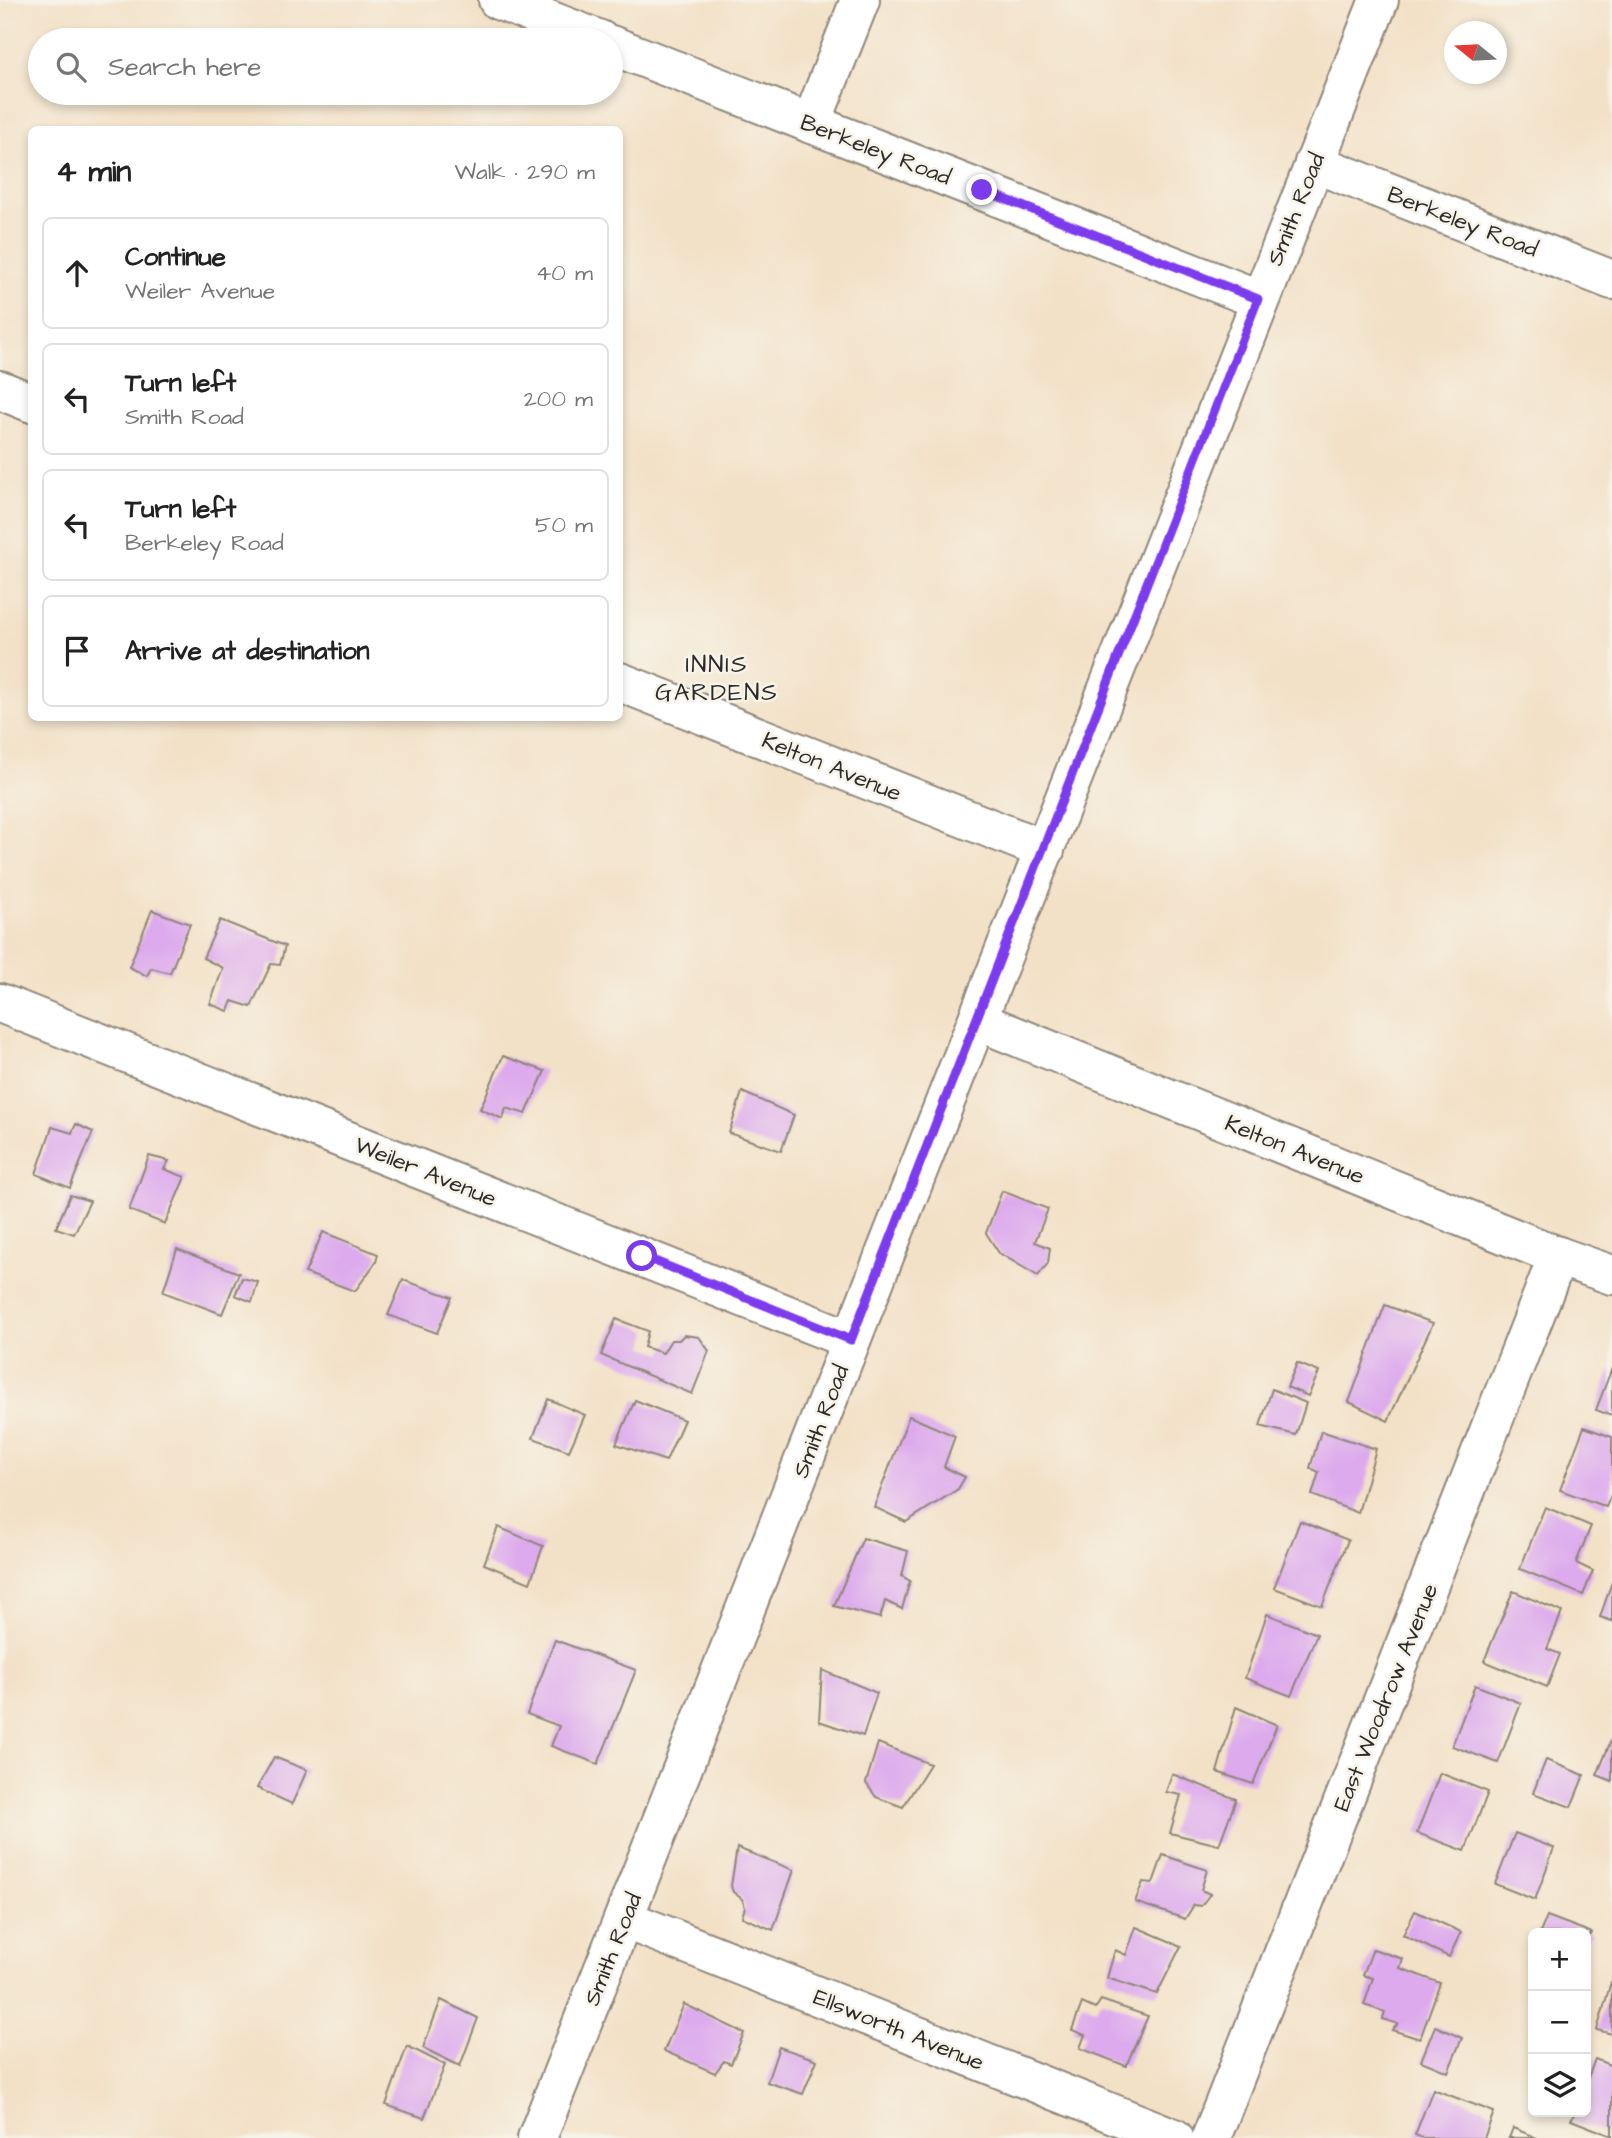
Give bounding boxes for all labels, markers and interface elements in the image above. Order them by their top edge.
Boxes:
north arrow [1444,21,1507,84]
search box [28,28,623,105]
icon: search [52,48,90,86]
text: Search here [108,49,261,85]
street label: Berkeley Road [795,107,956,194]
street label: Smith Road [1259,148,1333,270]
text: 4 min [56,151,131,193]
text: Walk · 290 m [454,156,595,188]
route end [966,174,997,205]
street label: Berkeley Road [1382,179,1543,266]
text: Continue [125,239,226,275]
icon: ahead [58,254,96,292]
text: 40 m [536,257,593,289]
text: Weiler Avenue [125,275,275,307]
text: Turn left [125,365,236,401]
icon: left [58,380,96,418]
text: 200 m [524,383,593,415]
text: Smith Road [125,401,244,433]
text: Turn left [125,491,236,527]
icon: left [58,506,96,544]
text: 50 m [535,509,593,541]
text: Berkeley Road [125,527,284,559]
icon: arrive [58,632,96,670]
text: Arrive at destination [125,633,370,669]
district label: INNIS GARDENS [655,648,779,710]
street label: Kelton Avenue [757,724,906,809]
street label: Kelton Avenue [1220,1107,1369,1192]
street label: Weiler Avenue [350,1129,501,1215]
route start [626,1240,657,1271]
street label: Smith Road [785,1360,857,1483]
street label: East Woodrow Avenue [1326,1579,1446,1816]
street label: Smith Road [576,1888,650,2010]
map controls [1528,1928,1591,2117]
button: + [1528,1928,1591,1991]
street label: Ellsworth Avenue [809,1981,989,2079]
button: − [1528,1991,1591,2054]
button: layers [1528,2054,1591,2117]

